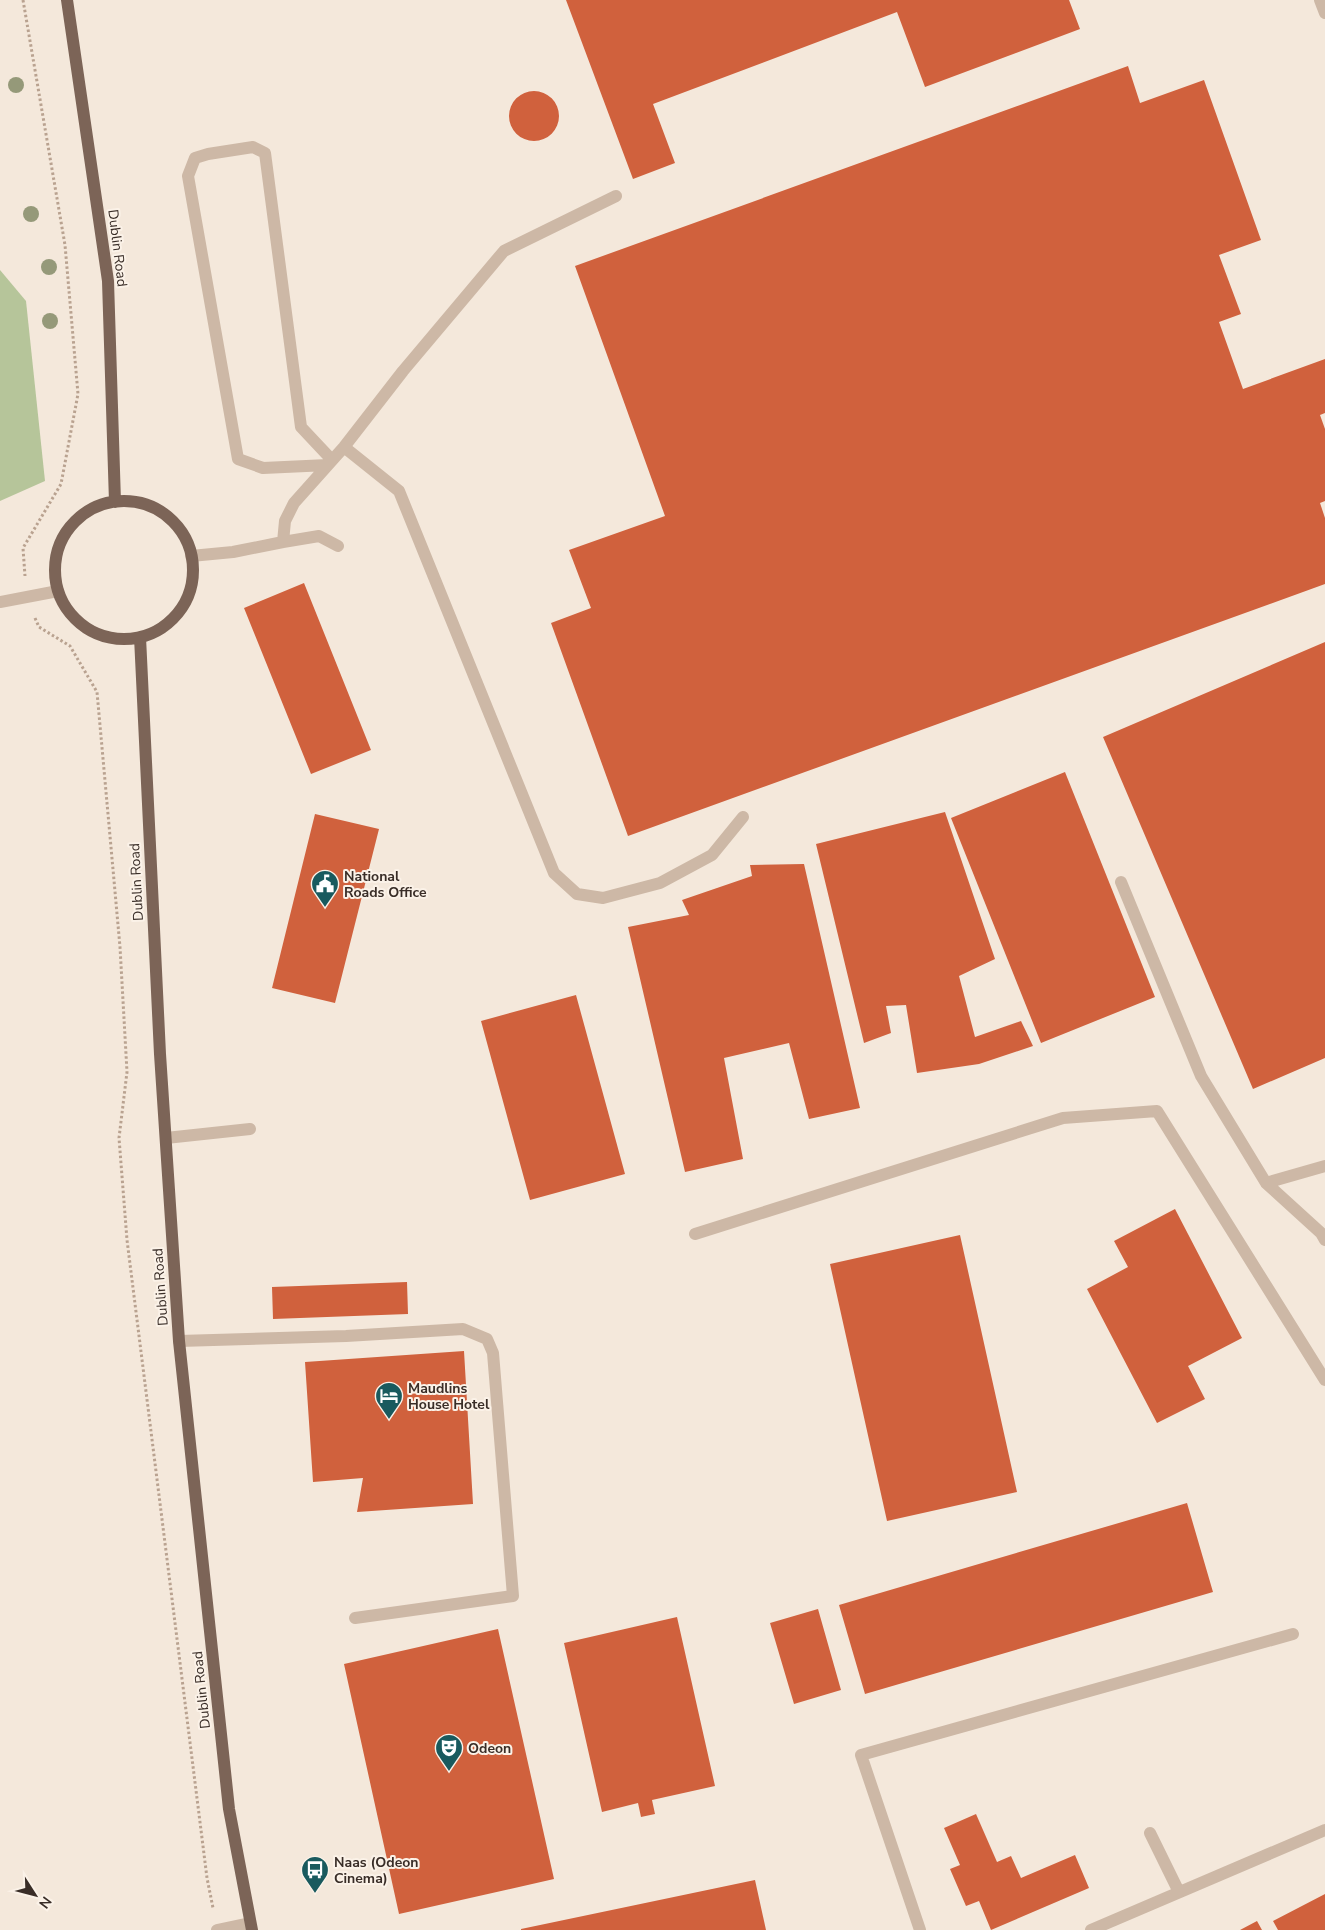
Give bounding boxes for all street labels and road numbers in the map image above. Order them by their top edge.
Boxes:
street label: Dublin Road [103,208,132,288]
street label: Dublin Road [125,843,148,921]
street label: Dublin Road [148,1247,173,1326]
street label: Dublin Road [188,1650,215,1730]

